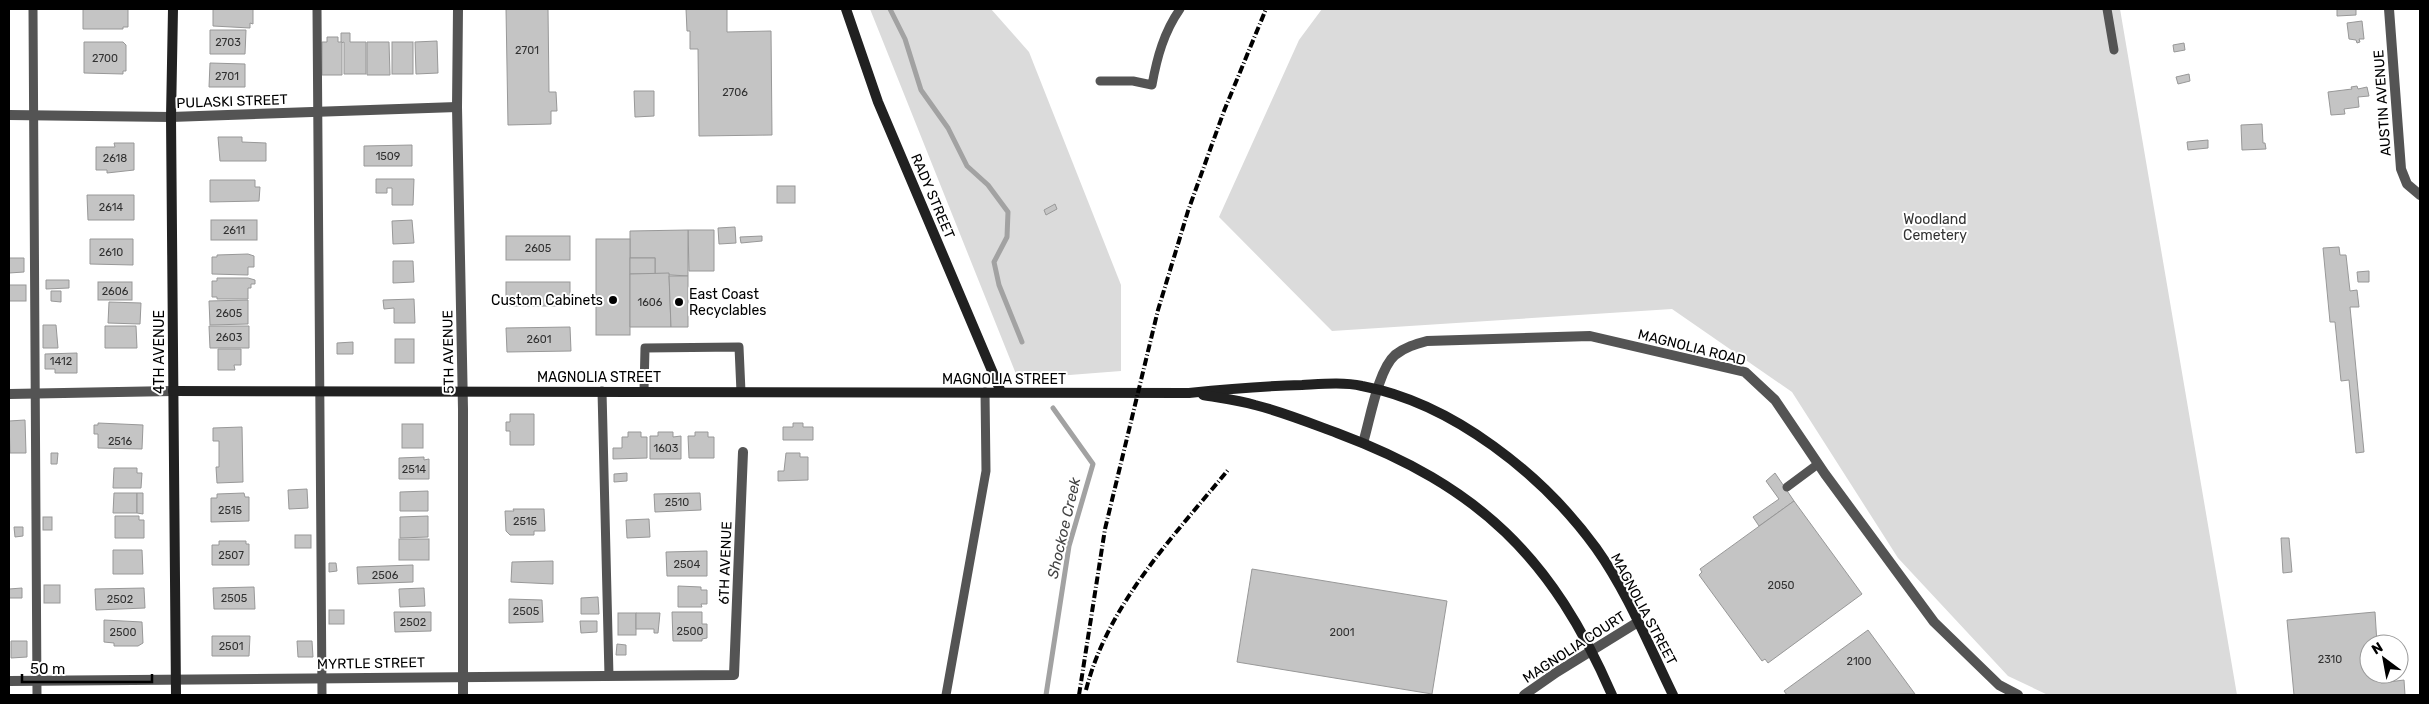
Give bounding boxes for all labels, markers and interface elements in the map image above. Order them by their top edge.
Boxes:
house number: 2703 [215,36,241,49]
house number: 2701 [515,44,539,57]
street label: AUSTIN AVENUE [2370,49,2395,157]
house number: 2700 [92,52,118,65]
house number: 2701 [215,70,239,83]
house number: 2706 [722,86,748,99]
street label: PULASKI STREET [176,91,288,112]
house number: 1509 [376,150,400,163]
street label: RADY STREET [907,151,958,241]
house number: 2618 [103,152,127,165]
house number: 2614 [99,201,123,214]
park label: Woodland Cemetery [1903,211,1967,244]
house number: 2611 [223,224,245,237]
house number: 2605 [525,242,552,255]
house number: 2610 [99,246,123,259]
house number: 2606 [102,285,129,298]
place label: East Coast Recyclables [689,286,766,319]
place label: Custom Cabinets [491,292,603,309]
marker: Custom Cabinets [607,294,619,306]
house number: 1606 [638,296,663,309]
marker: East Coast Recyclables [673,296,685,308]
house number: 2605 [216,307,243,320]
street label: 4TH AVENUE [151,310,168,394]
street label: 5TH AVENUE [439,310,458,394]
street label: MAGNOLIA ROAD [1636,326,1748,369]
house number: 2603 [216,331,243,344]
house number: 2601 [527,333,551,346]
house number: 1412 [50,355,72,368]
street label: MAGNOLIA STREET [537,369,661,386]
street label: MAGNOLIA STREET [942,371,1066,388]
house number: 2516 [108,435,132,448]
house number: 1603 [654,442,679,455]
house number: 2514 [402,463,426,476]
water label: Shockoe Creek [1044,475,1084,580]
house number: 2510 [665,496,689,509]
house number: 2515 [218,504,242,517]
house number: 2515 [513,515,537,528]
street label: 6TH AVENUE [716,521,735,605]
house number: 2507 [218,549,244,562]
street label: MAGNOLIA STREET [1607,550,1680,668]
house number: 2504 [674,558,701,571]
house number: 2506 [372,569,399,582]
house number: 2050 [1768,579,1794,592]
house number: 2505 [221,592,248,605]
house number: 2502 [107,593,133,606]
house number: 2505 [513,605,540,618]
street label: MAGNOLIA COURT [1520,608,1629,687]
house number: 2502 [400,616,426,629]
house number: 2500 [677,625,703,638]
house number: 2500 [110,626,136,639]
house number: 2001 [1329,626,1355,639]
north arrow [2359,634,2409,684]
text: N [2369,639,2386,658]
house number: 2501 [219,640,243,653]
scale bar [22,652,152,684]
house number: 2310 [2318,653,2342,666]
street label: MYRTLE STREET [317,654,425,673]
house number: 2100 [1846,655,1872,668]
text: 50 m [30,660,65,678]

